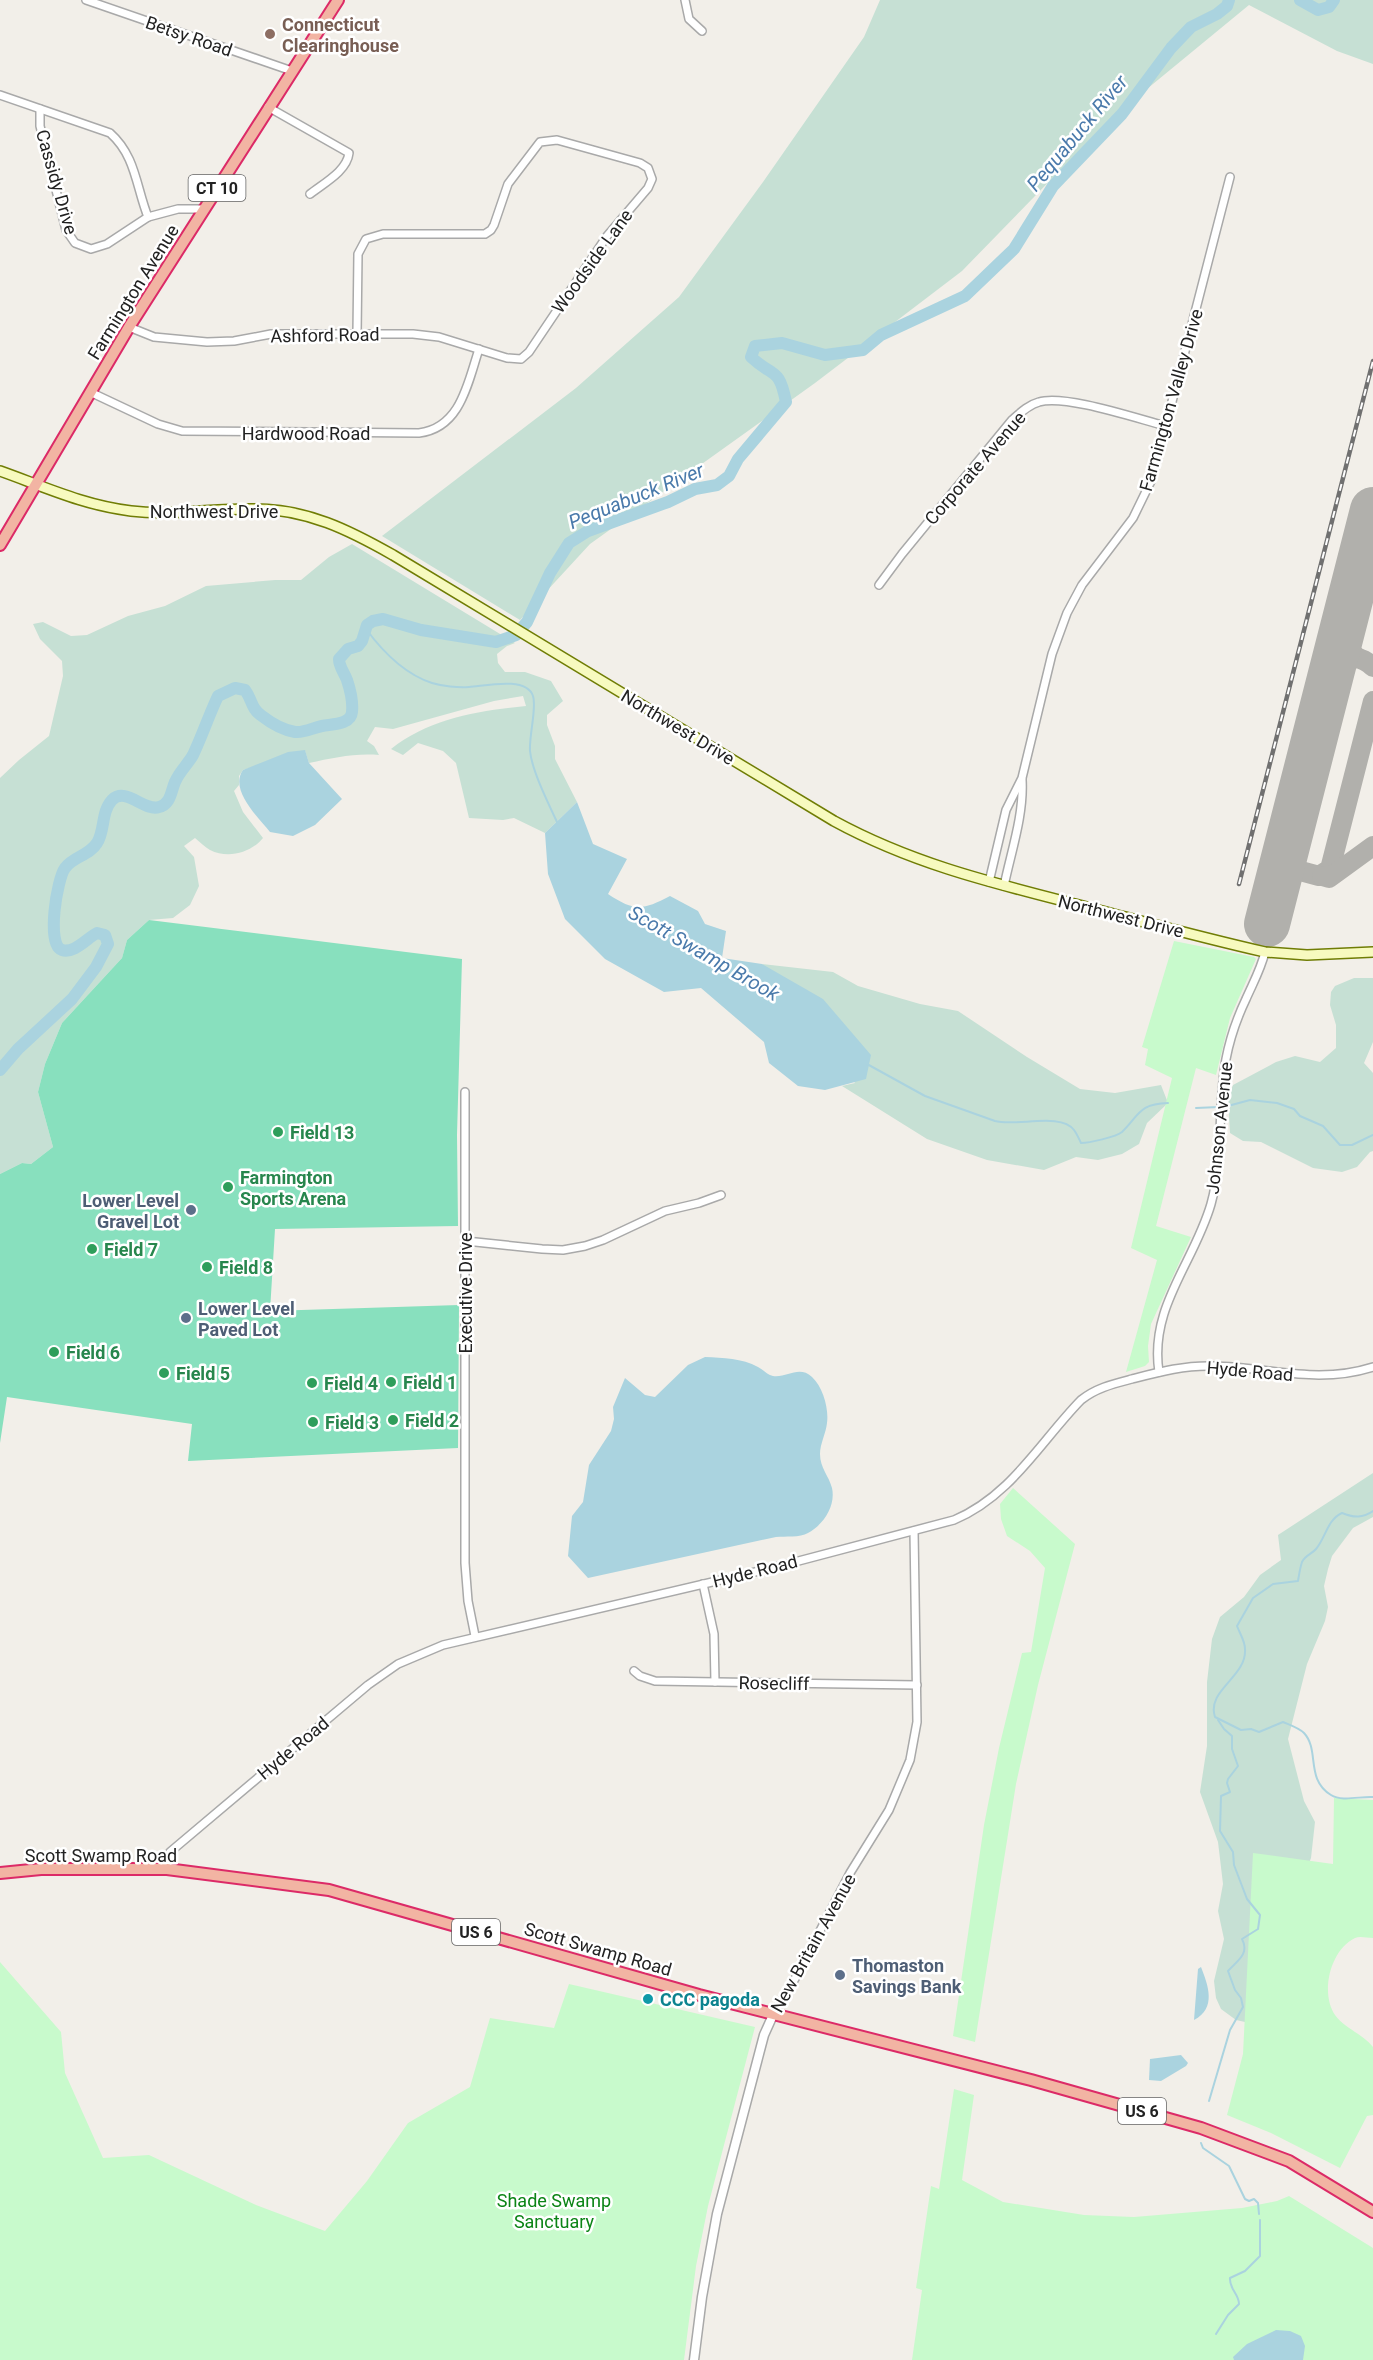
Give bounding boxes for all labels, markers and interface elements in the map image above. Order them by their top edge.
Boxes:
street label: Betsy Road [143,11,235,61]
place label: Connecticut Clearinghouse [282,14,399,56]
marker: Connecticut Clearinghouse [263,27,277,41]
water label: Pequabuck River [1022,69,1133,196]
street label: Cassidy Drive [32,127,82,237]
road number: CT 10 [188,175,246,201]
street label: Woodside Lane [547,205,637,317]
street label: Farmington Avenue [83,221,183,363]
street label: Farmington Valley Drive [1135,306,1207,494]
street label: Ashford Road [270,324,380,346]
street label: Corporate Avenue [920,407,1030,529]
street label: Hardwood Road [242,423,370,444]
water label: Pequabuck River [565,457,709,534]
street label: Northwest Drive [150,501,278,522]
street label: Northwest Drive [617,685,739,769]
street label: Northwest Drive [1056,890,1186,942]
water label: Scott Swamp Brook [624,900,785,1007]
street label: Johnson Avenue [1202,1061,1236,1195]
place label: Field 13 [290,1122,354,1143]
marker: Field 13 [271,1125,285,1139]
place label: Farmington Sports Arena [240,1167,347,1209]
marker: Farmington Sports Arena [221,1180,235,1194]
place label: Lower Level Gravel Lot [82,1190,179,1232]
marker: Lower Level Gravel Lot [184,1203,198,1217]
street label: Executive Drive [455,1232,476,1354]
place label: Field 7 [104,1239,158,1260]
marker: Field 7 [85,1242,99,1256]
place label: Field 8 [219,1257,273,1278]
marker: Field 8 [200,1260,214,1274]
place label: Lower Level Paved Lot [198,1298,295,1340]
marker: Lower Level Paved Lot [179,1311,193,1325]
place label: Field 6 [66,1342,120,1363]
marker: Field 6 [47,1345,61,1359]
street label: Hyde Road [1206,1357,1294,1385]
place label: Field 5 [176,1363,230,1384]
marker: Field 5 [157,1366,171,1380]
place label: Field 1 [403,1372,457,1393]
place label: Field 4 [324,1373,378,1394]
marker: Field 1 [384,1375,398,1389]
marker: Field 4 [305,1376,319,1390]
place label: Field 2 [405,1410,459,1431]
place label: Field 3 [325,1412,379,1433]
marker: Field 2 [386,1413,400,1427]
marker: Field 3 [306,1415,320,1429]
street label: Hyde Road [710,1550,800,1592]
street label: Rosecliff [738,1672,810,1694]
street label: Hyde Road [253,1712,333,1784]
street label: Scott Swamp Road [25,1845,177,1866]
street label: New Britain Avenue [766,1870,860,2016]
street label: Scott Swamp Road [522,1918,674,1980]
road number: US 6 [452,1919,500,1945]
place label: Thomaston Savings Bank [852,1955,962,1997]
marker: Thomaston Savings Bank [833,1968,847,1982]
place label: CCC pagoda [660,1989,760,2010]
marker: CCC pagoda [641,1992,655,2006]
road number: US 6 [1118,2098,1166,2124]
park label: Shade Swamp Sanctuary [497,2190,611,2232]

